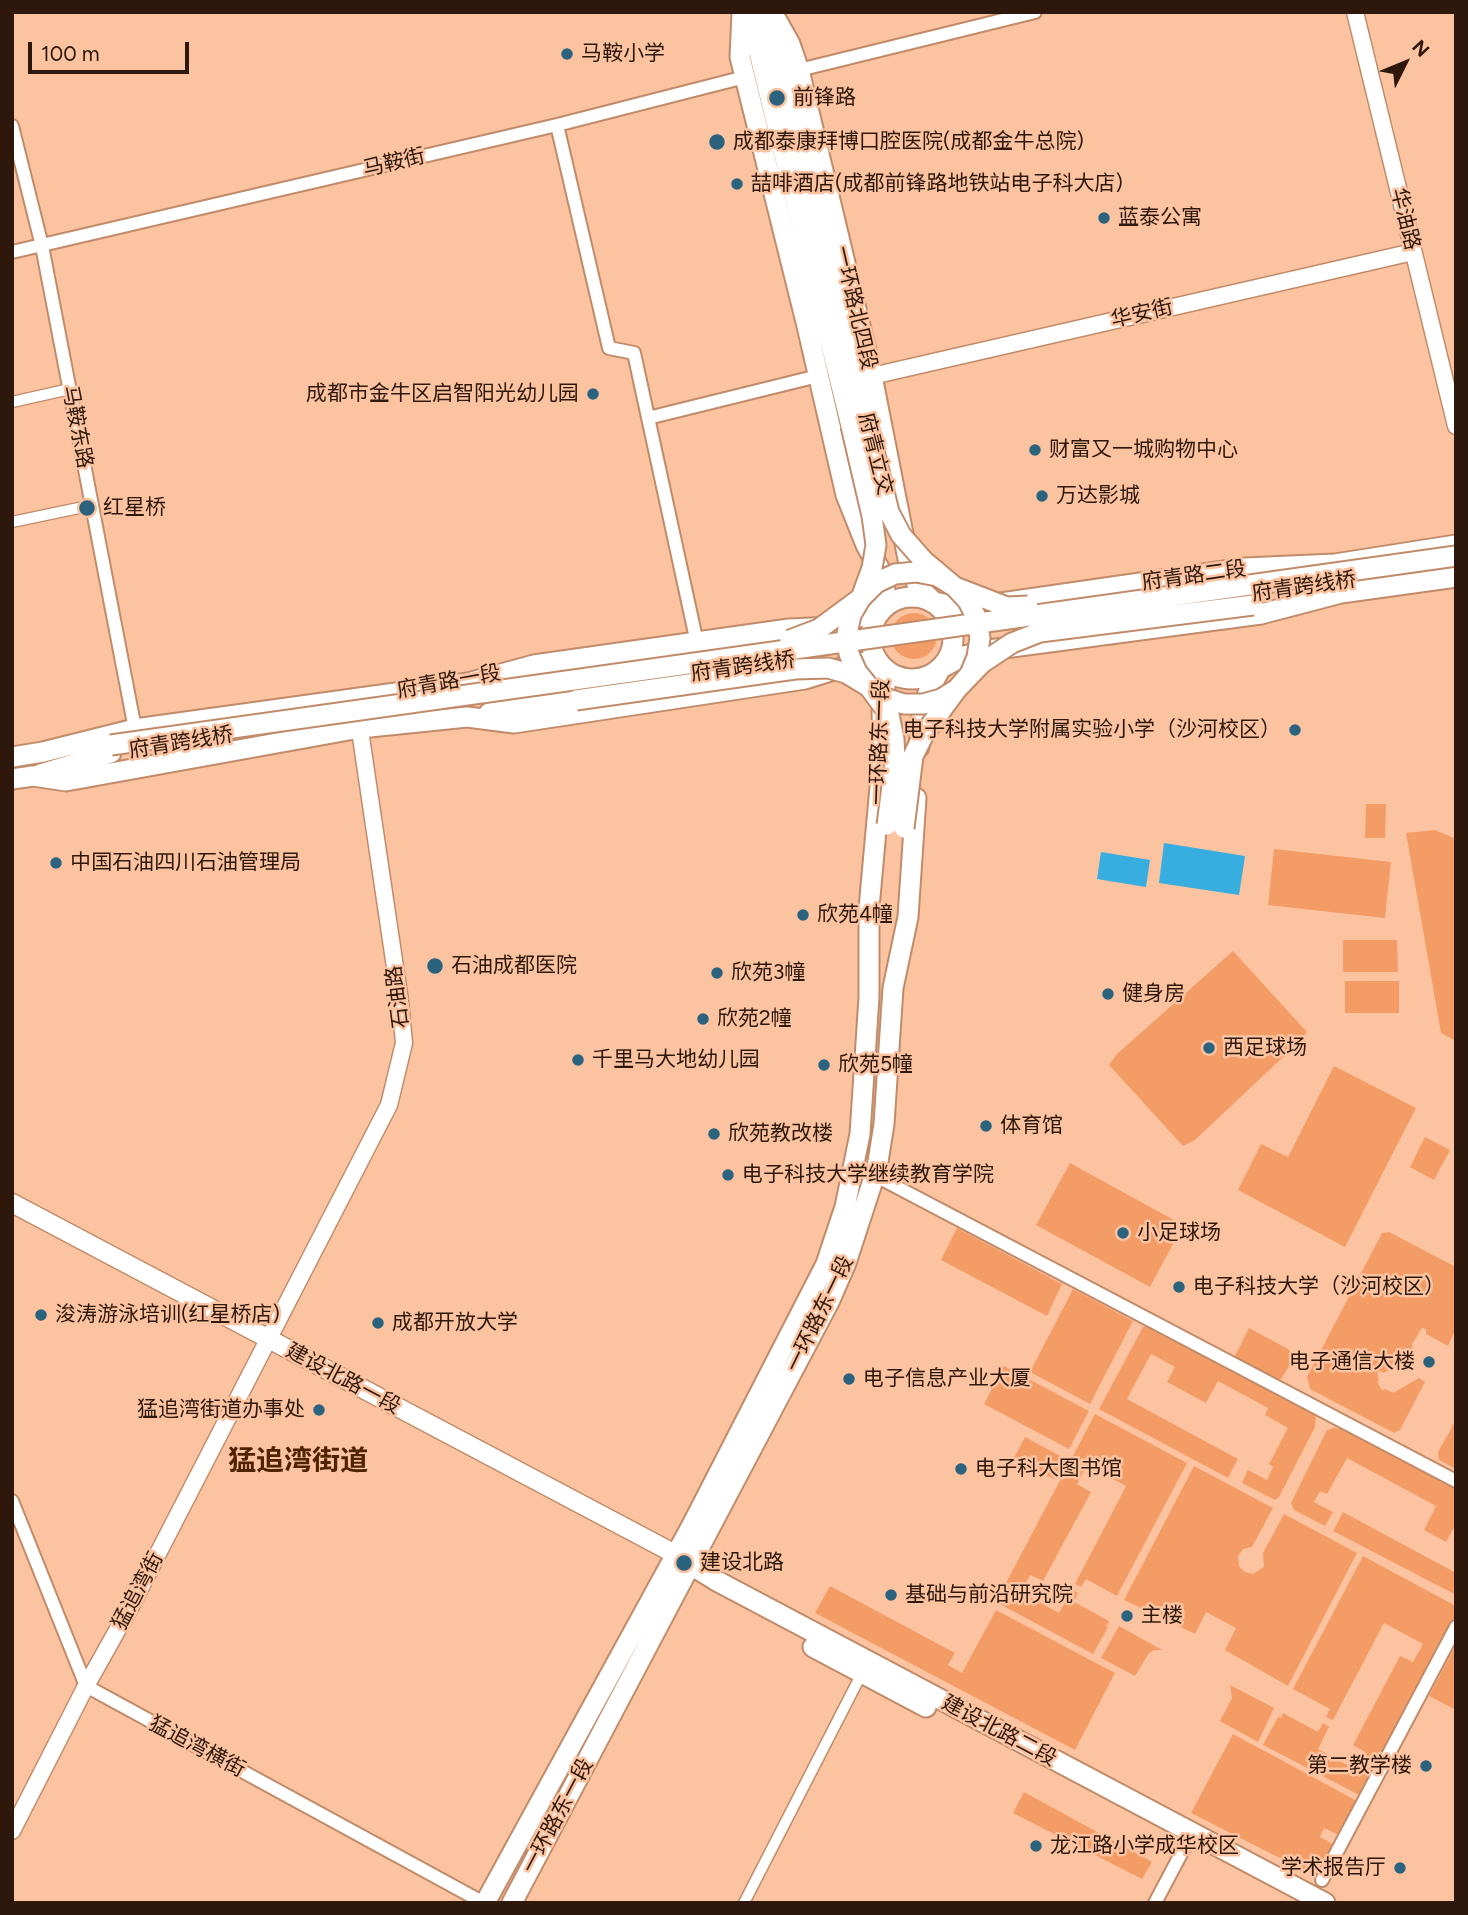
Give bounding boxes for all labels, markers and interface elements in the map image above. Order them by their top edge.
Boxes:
scale bar [32,28,192,72]
north arrow [1370,28,1440,98]
text: N [1407,35,1434,62]
text: 100 m [41,41,100,66]
place label: 马鞍小学 [581,41,665,67]
marker: 马鞍小学 [559,46,575,62]
place label: 前锋路 [793,85,856,111]
marker: 前锋路 [767,88,787,108]
place label: 成都泰康拜博口腔医院(成都金牛总院) [733,129,1084,155]
marker: 成都泰康拜博口腔医院(成都金牛总院) [707,132,727,152]
street label: 马鞍街 [360,144,428,182]
place label: 喆啡酒店(成都前锋路地铁站电子科大店) [751,171,1123,197]
marker: 喆啡酒店(成都前锋路地铁站电子科大店) [729,176,745,192]
street label: 华油路 [1385,185,1425,253]
place label: 蓝泰公寓 [1118,205,1202,231]
marker: 蓝泰公寓 [1096,210,1112,226]
street label: 一环路北四段 [829,244,881,372]
street label: 华安街 [1108,295,1176,333]
place label: 成都市金牛区启智阳光幼儿园 [306,381,579,407]
street label: 马鞍东路 [57,383,97,471]
marker: 成都市金牛区启智阳光幼儿园 [585,386,601,402]
street label: 府青立交 [853,410,897,498]
place label: 财富又一城购物中心 [1049,437,1238,463]
marker: 财富又一城购物中心 [1027,442,1043,458]
place label: 万达影城 [1056,483,1140,509]
marker: 万达影城 [1034,488,1050,504]
place label: 红星桥 [103,495,166,521]
marker: 红星桥 [77,498,97,518]
street label: 府青路二段 [1140,556,1248,596]
street label: 府青跨线桥 [1250,567,1358,607]
street label: 府青跨线桥 [689,647,797,687]
street label: 府青路一段 [395,660,503,704]
street label: 一环路东一段 [865,679,895,805]
place label: 电子科技大学附属实验小学（沙河校区） [903,717,1281,743]
street label: 府青跨线桥 [127,722,235,764]
marker: 电子科技大学附属实验小学（沙河校区） [1287,722,1303,738]
place label: 中国石油四川石油管理局 [70,850,301,876]
marker: 中国石油四川石油管理局 [48,855,64,871]
place label: 欣苑4幢 [817,902,893,928]
marker: 欣苑4幢 [795,907,811,923]
place label: 石油成都医院 [451,953,577,979]
marker: 石油成都医院 [425,956,445,976]
place label: 欣苑3幢 [731,960,805,986]
street label: 石油路 [382,964,414,1030]
marker: 欣苑3幢 [709,965,725,981]
place label: 健身房 [1122,981,1185,1007]
marker: 健身房 [1100,986,1116,1002]
place label: 欣苑2幢 [717,1006,792,1032]
marker: 欣苑2幢 [695,1011,711,1027]
place label: 西足球场 [1223,1035,1307,1061]
marker: 西足球场 [1201,1040,1217,1056]
place label: 千里马大地幼儿园 [592,1047,760,1073]
marker: 千里马大地幼儿园 [570,1052,586,1068]
place label: 欣苑5幢 [838,1052,913,1078]
marker: 欣苑5幢 [816,1057,832,1073]
place label: 体育馆 [1000,1113,1063,1139]
marker: 体育馆 [978,1118,994,1134]
place label: 欣苑教改楼 [728,1121,833,1147]
marker: 欣苑教改楼 [706,1126,722,1142]
place label: 电子科技大学继续教育学院 [742,1162,994,1188]
marker: 电子科技大学继续教育学院 [720,1167,736,1183]
place label: 小足球场 [1137,1220,1221,1246]
marker: 小足球场 [1115,1225,1131,1241]
street label: 一环路东一段 [781,1252,859,1376]
place label: 电子科技大学（沙河校区） [1193,1274,1445,1300]
marker: 电子科技大学（沙河校区） [1171,1279,1187,1295]
place label: 浚涛游泳培训(红星桥店) [55,1302,280,1328]
marker: 浚涛游泳培训(红星桥店) [33,1307,49,1323]
place label: 成都开放大学 [392,1310,518,1336]
marker: 成都开放大学 [370,1315,386,1331]
street label: 建设北路一段 [281,1338,405,1420]
place label: 电子通信大楼 [1289,1349,1415,1375]
marker: 电子通信大楼 [1421,1354,1437,1370]
place label: 电子信息产业大厦 [863,1366,1031,1392]
marker: 电子信息产业大厦 [841,1371,857,1387]
place label: 猛追湾街道办事处 [137,1397,305,1423]
marker: 猛追湾街道办事处 [311,1402,327,1418]
district label: 猛追湾街道 [228,1445,368,1479]
place label: 电子科大图书馆 [975,1456,1122,1482]
marker: 电子科大图书馆 [953,1461,969,1477]
street label: 猛追湾街 [107,1548,169,1634]
place label: 建设北路 [700,1550,784,1576]
marker: 建设北路 [674,1553,694,1573]
place label: 基础与前沿研究院 [905,1582,1073,1608]
marker: 基础与前沿研究院 [883,1587,899,1603]
place label: 主楼 [1141,1603,1183,1629]
marker: 主楼 [1119,1608,1135,1624]
street label: 建设北路二段 [937,1690,1061,1772]
street label: 猛追湾横街 [145,1711,249,1783]
place label: 第二教学楼 [1307,1753,1412,1779]
street label: 一环路东一段 [517,1754,599,1878]
marker: 第二教学楼 [1418,1758,1434,1774]
place label: 龙江路小学成华校区 [1050,1833,1239,1859]
marker: 龙江路小学成华校区 [1028,1838,1044,1854]
place label: 学术报告厅 [1281,1855,1386,1881]
marker: 学术报告厅 [1392,1860,1408,1876]

